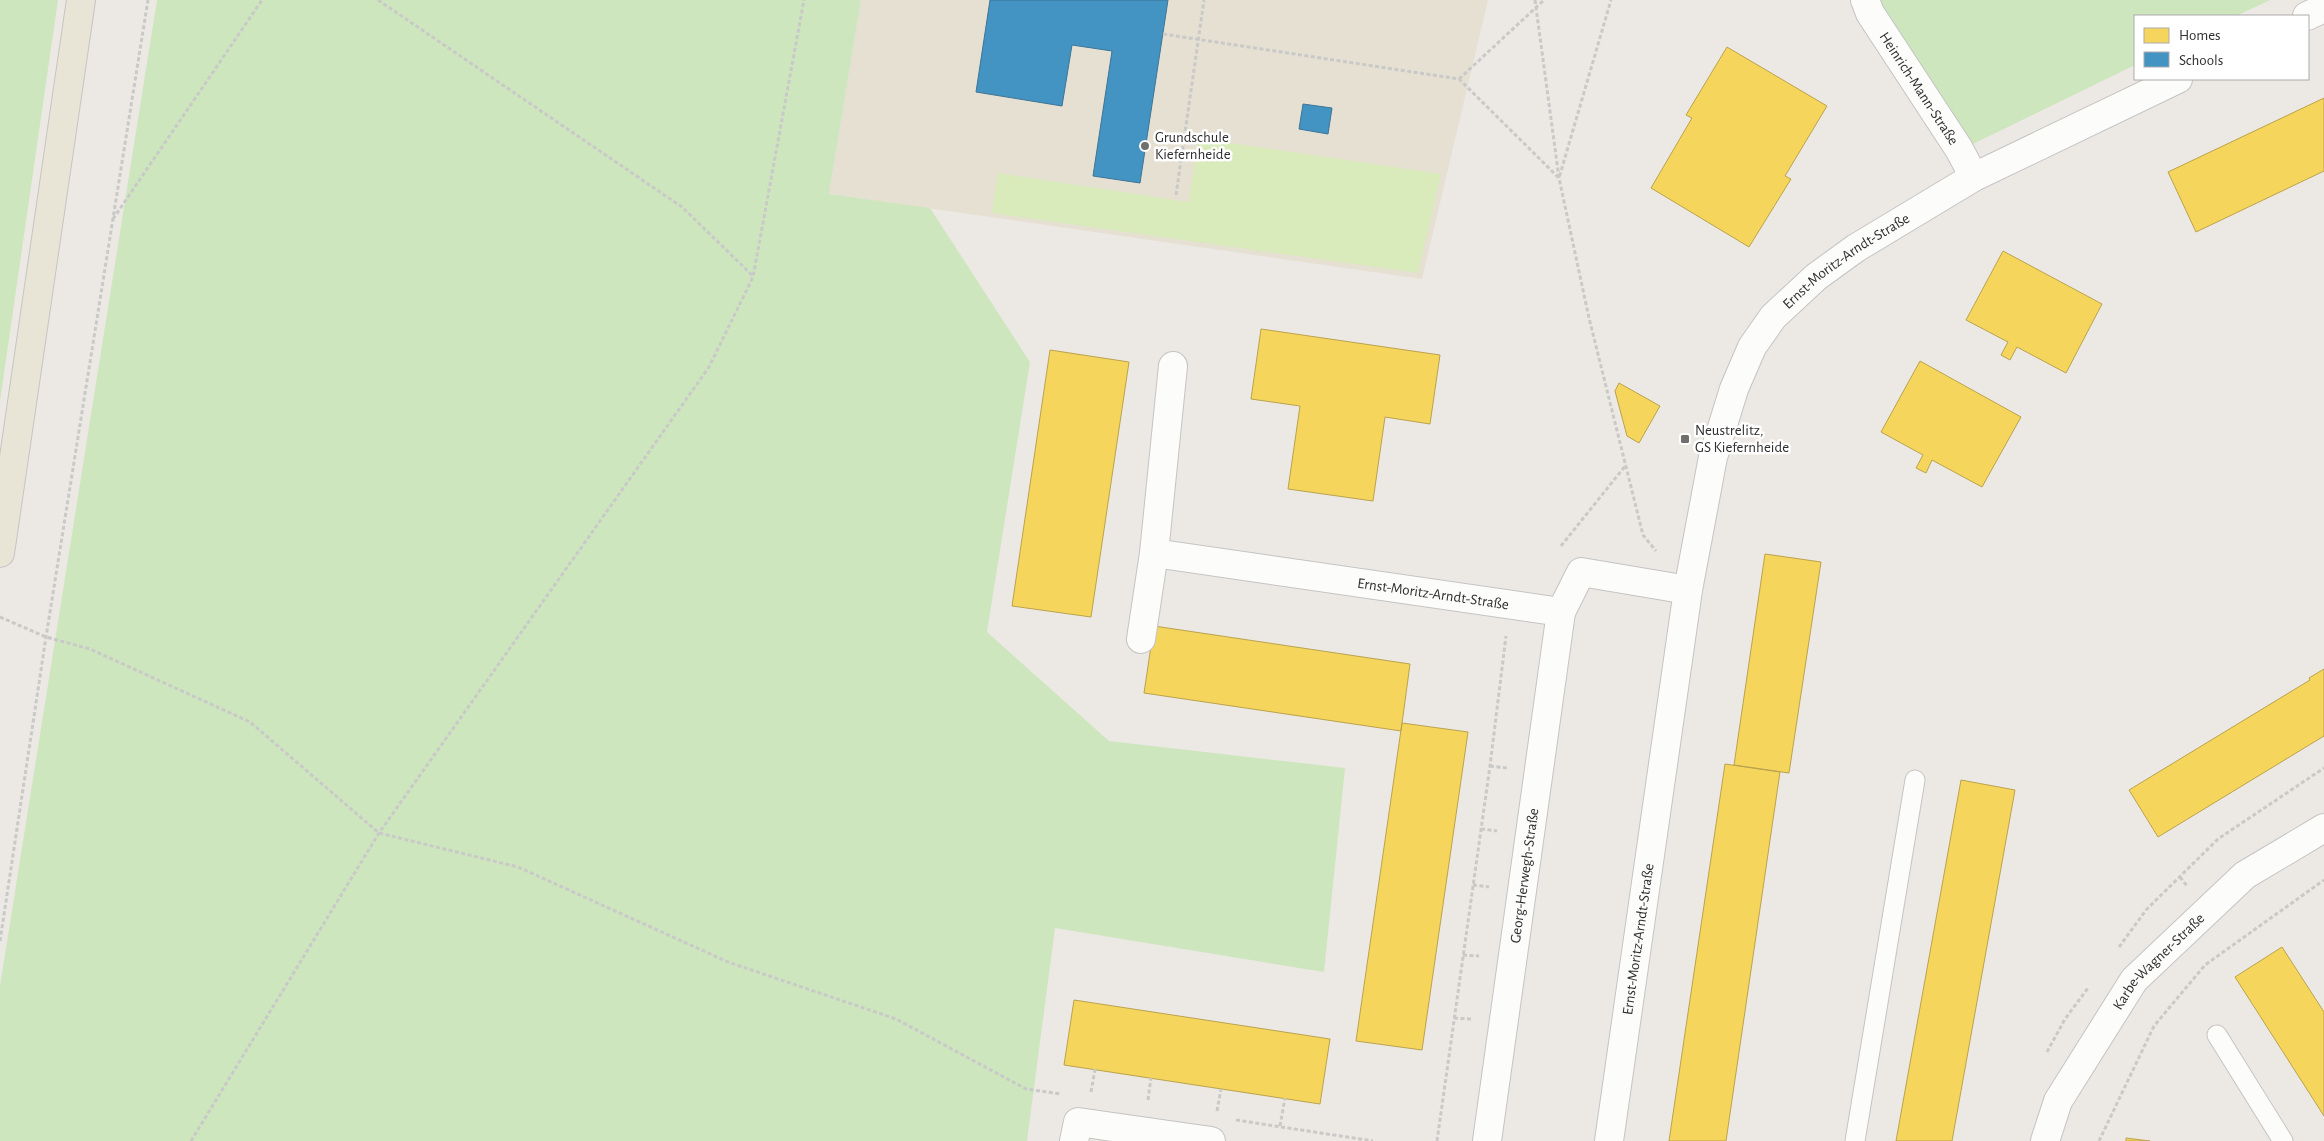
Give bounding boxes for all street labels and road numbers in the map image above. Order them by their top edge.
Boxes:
street label: Heinrich-Mann-Straße [1877,29,1961,148]
street label: Ernst-Moritz-Arndt-Straße [1780,211,1912,312]
street label: Ernst-Moritz-Arndt-Straße [1356,576,1510,612]
street label: Georg-Herwegh-Straße [1508,807,1542,944]
street label: Ernst-Moritz-Arndt-Straße [1620,862,1657,1016]
street label: Karbe-Wagner-Straße [2110,911,2208,1013]

